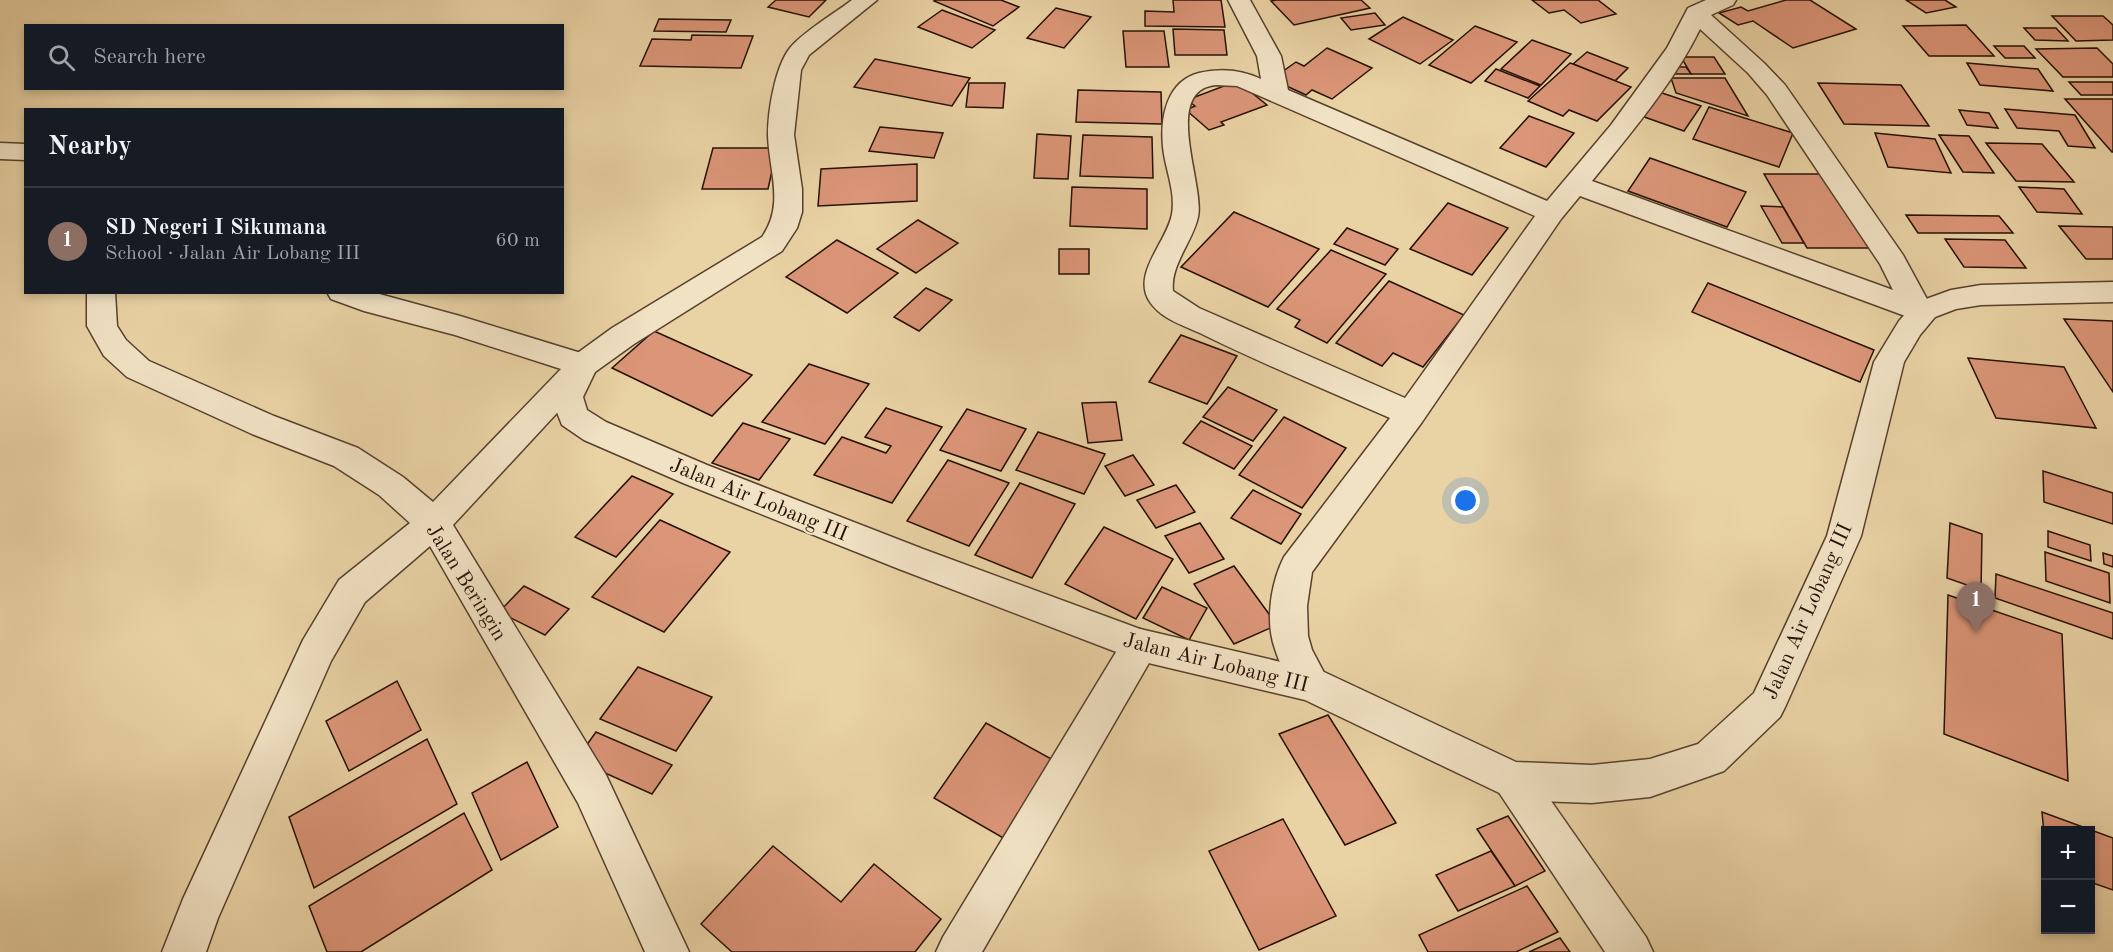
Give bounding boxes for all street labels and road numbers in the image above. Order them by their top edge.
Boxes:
street label: Jalan Air Lobang III [666,455,851,546]
street label: Jalan Air Lobang III [1760,520,1857,703]
street label: Jalan Beringin [422,521,510,645]
street label: Jalan Air Lobang III [1121,630,1310,697]

